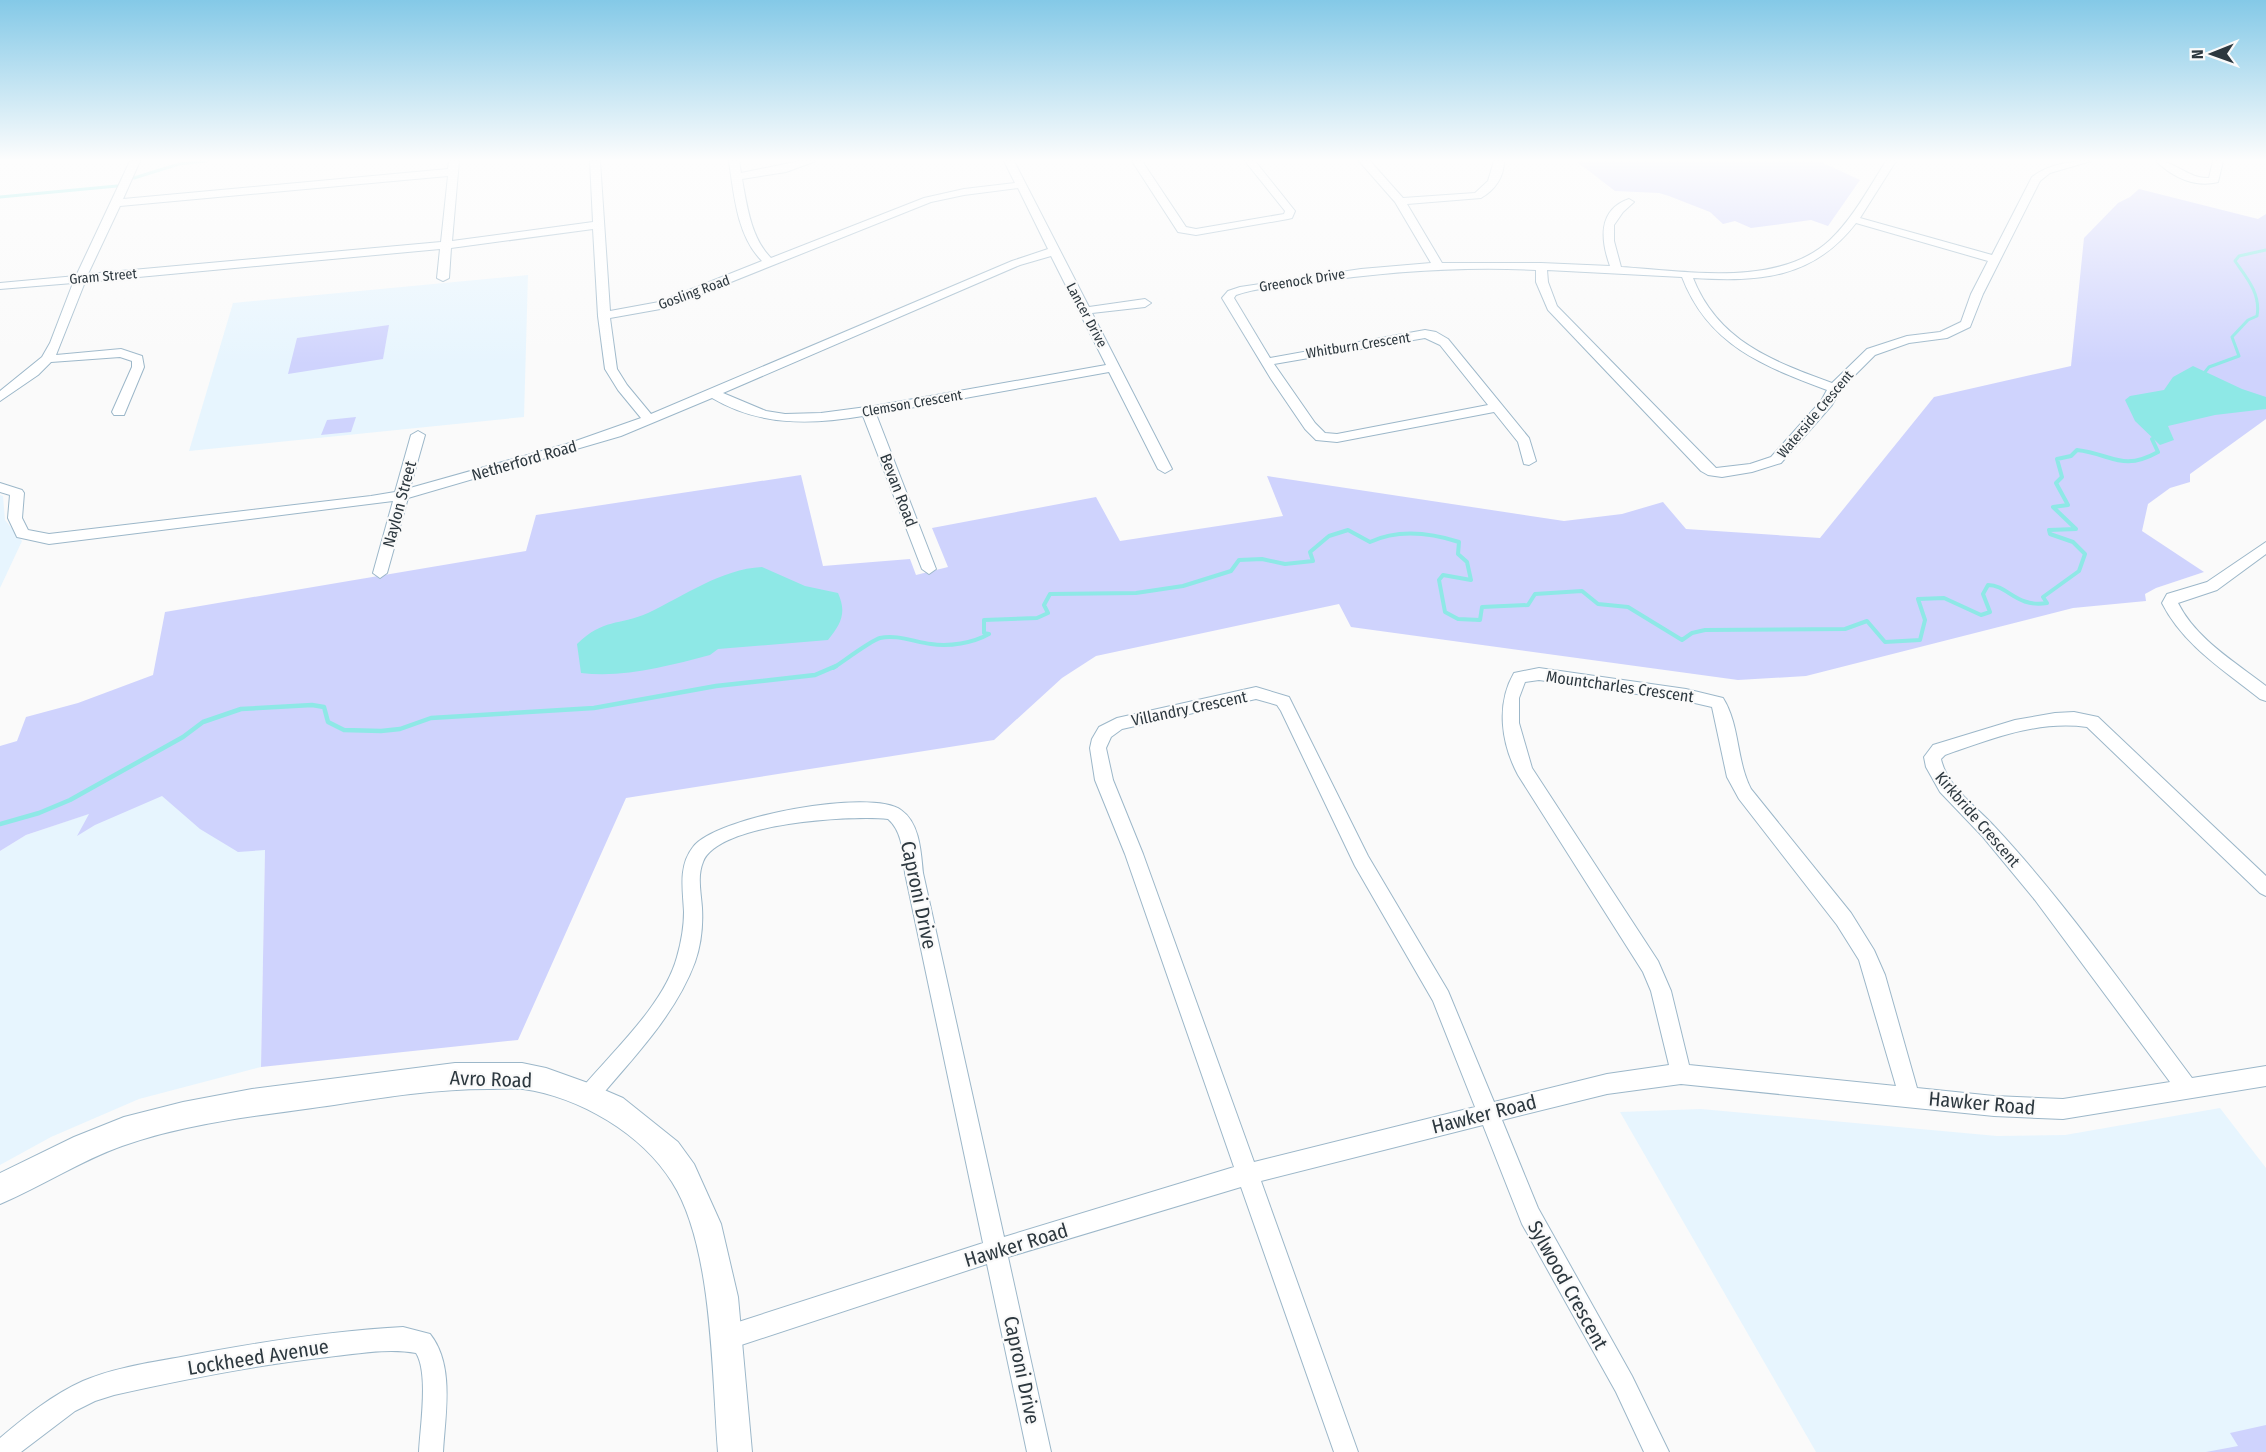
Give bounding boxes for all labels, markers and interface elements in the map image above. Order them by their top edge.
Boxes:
north arrow [2182,24,2242,84]
text: N [2188,49,2207,59]
street label: Gram Street [69,265,138,288]
street label: Greenock Drive [1258,265,1346,296]
street label: Gosling Road [656,272,732,313]
street label: Lancer Drive [1062,280,1111,351]
street label: Whitburn Crescent [1305,329,1412,362]
street label: Waterside Crescent [1774,367,1857,462]
street label: Clemson Crescent [861,386,964,421]
street label: Netherford Road [469,436,579,485]
street label: Bevan Road [876,451,921,529]
street label: Naylon Street [379,458,420,549]
street label: Mountcharles Crescent [1545,667,1696,706]
street label: Villandry Crescent [1130,687,1249,730]
street label: Kirkbride Crescent [1931,768,2025,871]
street label: Caproni Drive [896,839,942,951]
street label: Avro Road [449,1066,533,1092]
street label: Hawker Road [1928,1086,2036,1120]
street label: Hawker Road [1429,1089,1539,1139]
street label: Sylwood Crescent [1523,1217,1613,1354]
street label: Hawker Road [961,1218,1071,1272]
street label: Caproni Drive [999,1314,1045,1426]
street label: Lockheed Avenue [186,1334,330,1380]

